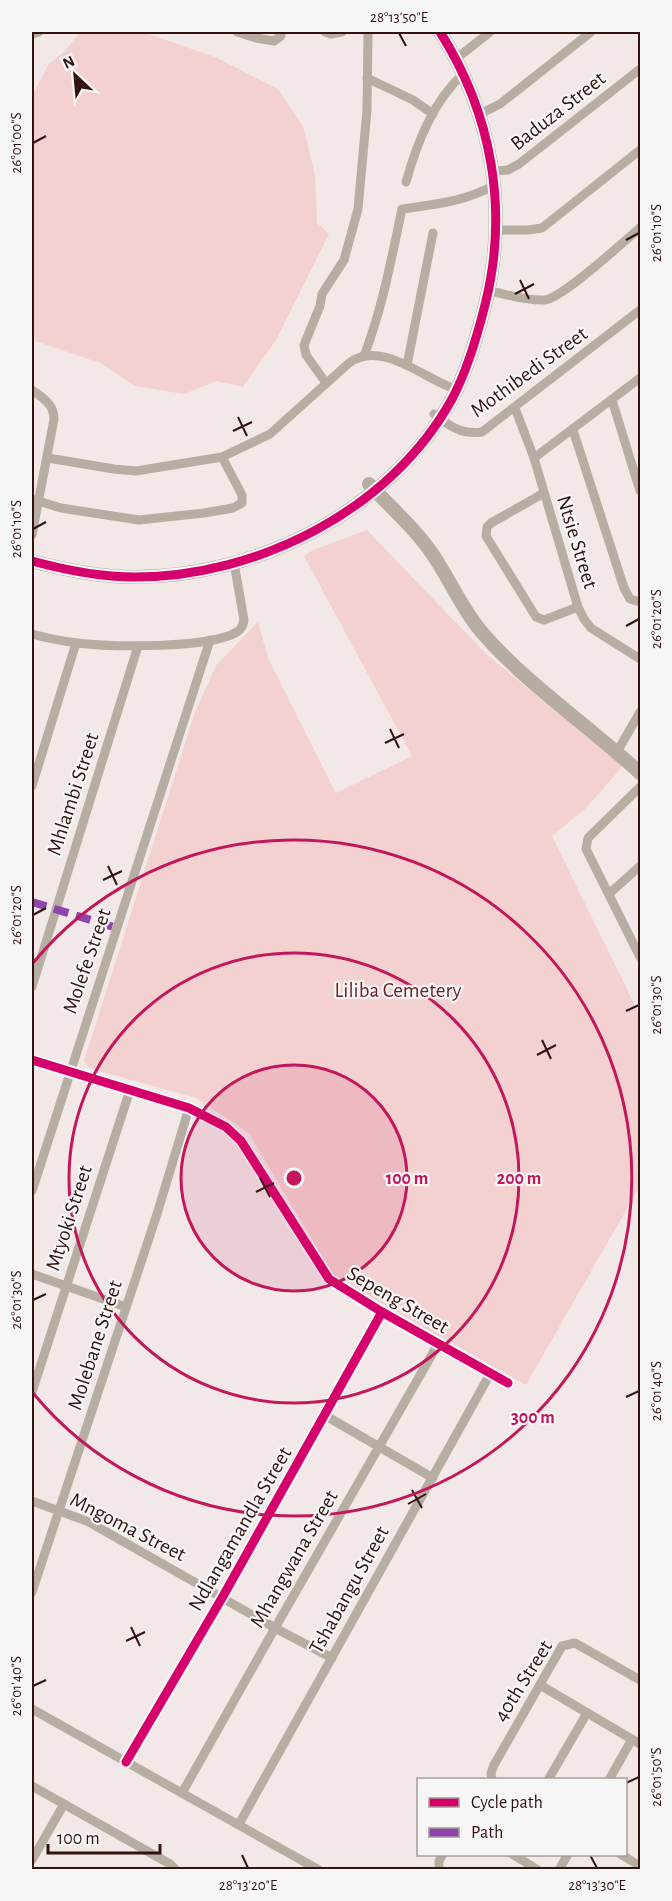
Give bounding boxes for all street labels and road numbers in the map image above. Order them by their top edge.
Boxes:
street label: Baduza Street [507,68,610,154]
street label: Mothibedi Street [467,323,591,421]
street label: Ntsie Street [553,493,601,591]
street label: Mhlambi Street [43,730,103,858]
street label: Molefe Street [59,905,115,1016]
street label: Mtyoki Street [42,1162,96,1273]
street label: Sepeng Street [344,1263,453,1338]
street label: Molebane Street [64,1277,126,1412]
street label: Ndlangamandla Street [185,1443,296,1615]
street label: Mhangwana Street [246,1486,342,1631]
street label: Mngoma Street [67,1489,190,1565]
street label: Tshabangu Street [305,1522,393,1657]
street label: 40th Street [490,1636,556,1725]

